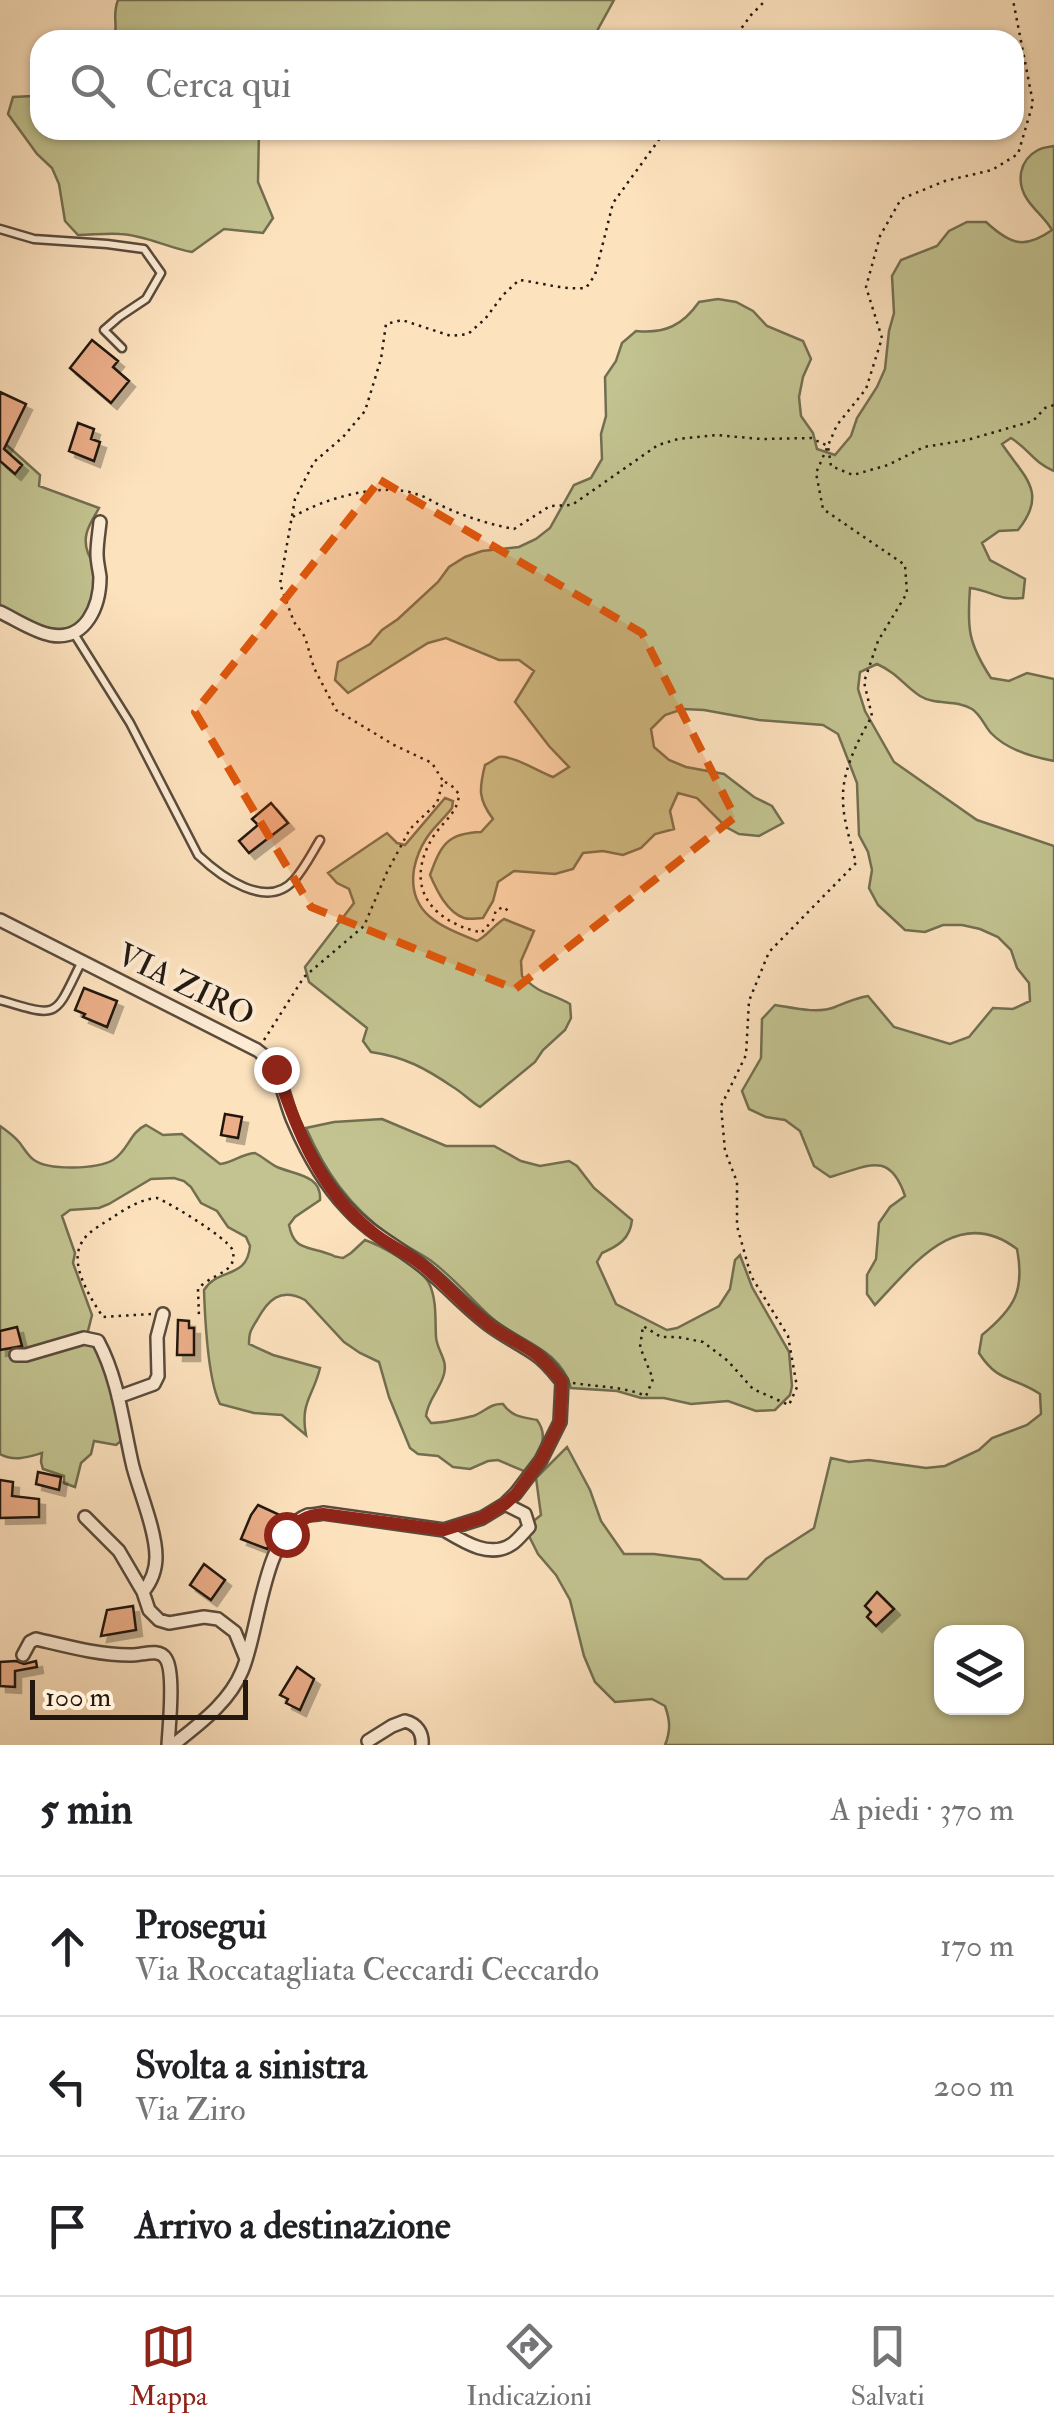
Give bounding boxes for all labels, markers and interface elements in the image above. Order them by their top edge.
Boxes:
search box [30,30,1024,140]
icon: search [65,58,120,113]
text: Cerca qui [145,61,291,109]
street label: VIA ZIRO [110,935,261,1035]
route end [254,1047,300,1093]
route start [264,1512,310,1558]
map controls [934,1625,1024,1715]
button: layers [934,1625,1024,1715]
scale bar [30,1675,248,1720]
text: 100 m [45,1680,111,1715]
text: 5 min [40,1784,133,1836]
text: A piedi · 370 m [830,1790,1014,1830]
text: Prosegui [135,1902,267,1950]
icon: ahead [40,1919,95,1974]
text: 170 m [940,1926,1014,1966]
text: Via Roccatagliata Ceccardi Ceccardo [135,1950,599,1990]
text: Svolta a sinistra [135,2042,367,2090]
icon: left [40,2059,95,2114]
text: 200 m [933,2066,1014,2106]
text: Via Ziro [135,2090,246,2130]
icon: arrive [40,2199,95,2254]
text: Arrivo a destinazione [135,2202,451,2250]
tab: Mappa [129,2319,208,2414]
tab: Indicazioni [466,2319,592,2414]
tab: Salvati [851,2319,925,2414]

